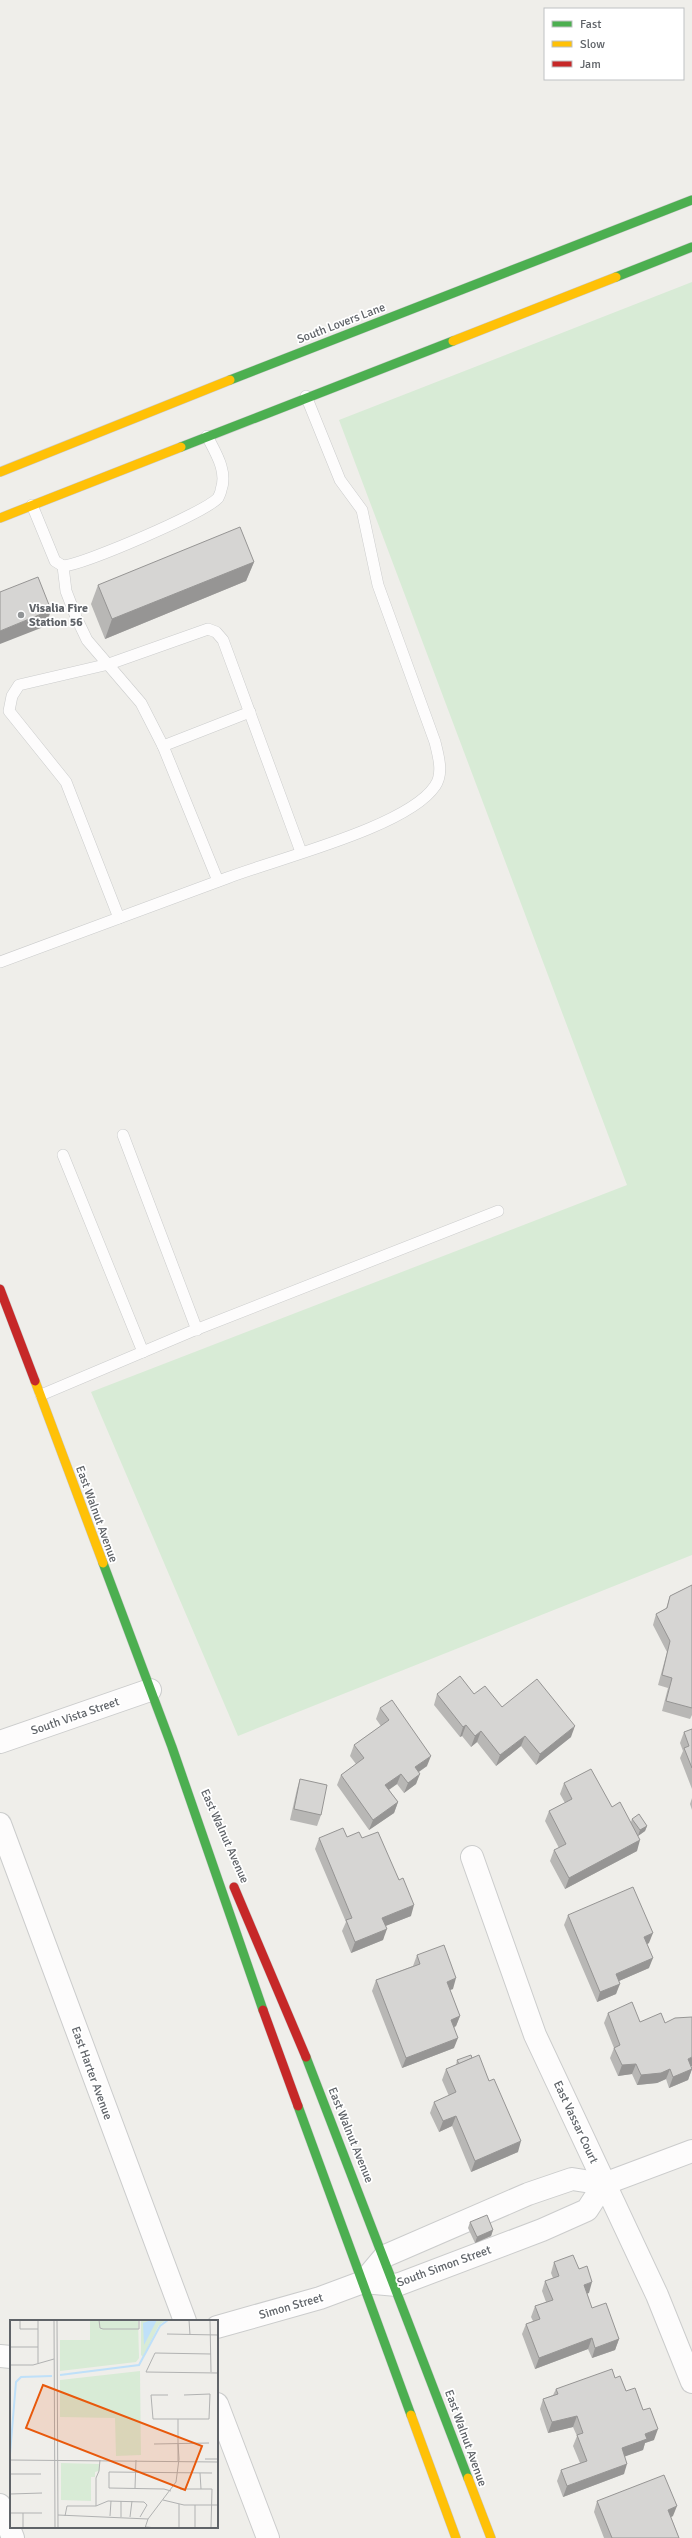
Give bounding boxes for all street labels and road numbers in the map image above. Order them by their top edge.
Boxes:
street label: South Lovers Lane [295,300,387,347]
street label: East Walnut Avenue [72,1464,121,1565]
street label: South Vista Street [29,1694,121,1739]
street label: East Walnut Avenue [197,1787,252,1886]
street label: East Harter Avenue [68,2024,115,2122]
street label: East Vassar Court [550,2078,601,2166]
street label: East Walnut Avenue [325,2085,377,2185]
street label: South Simon Street [395,2242,493,2290]
street label: Simon Street [257,2290,325,2323]
street label: East Walnut Avenue [441,2388,490,2489]

